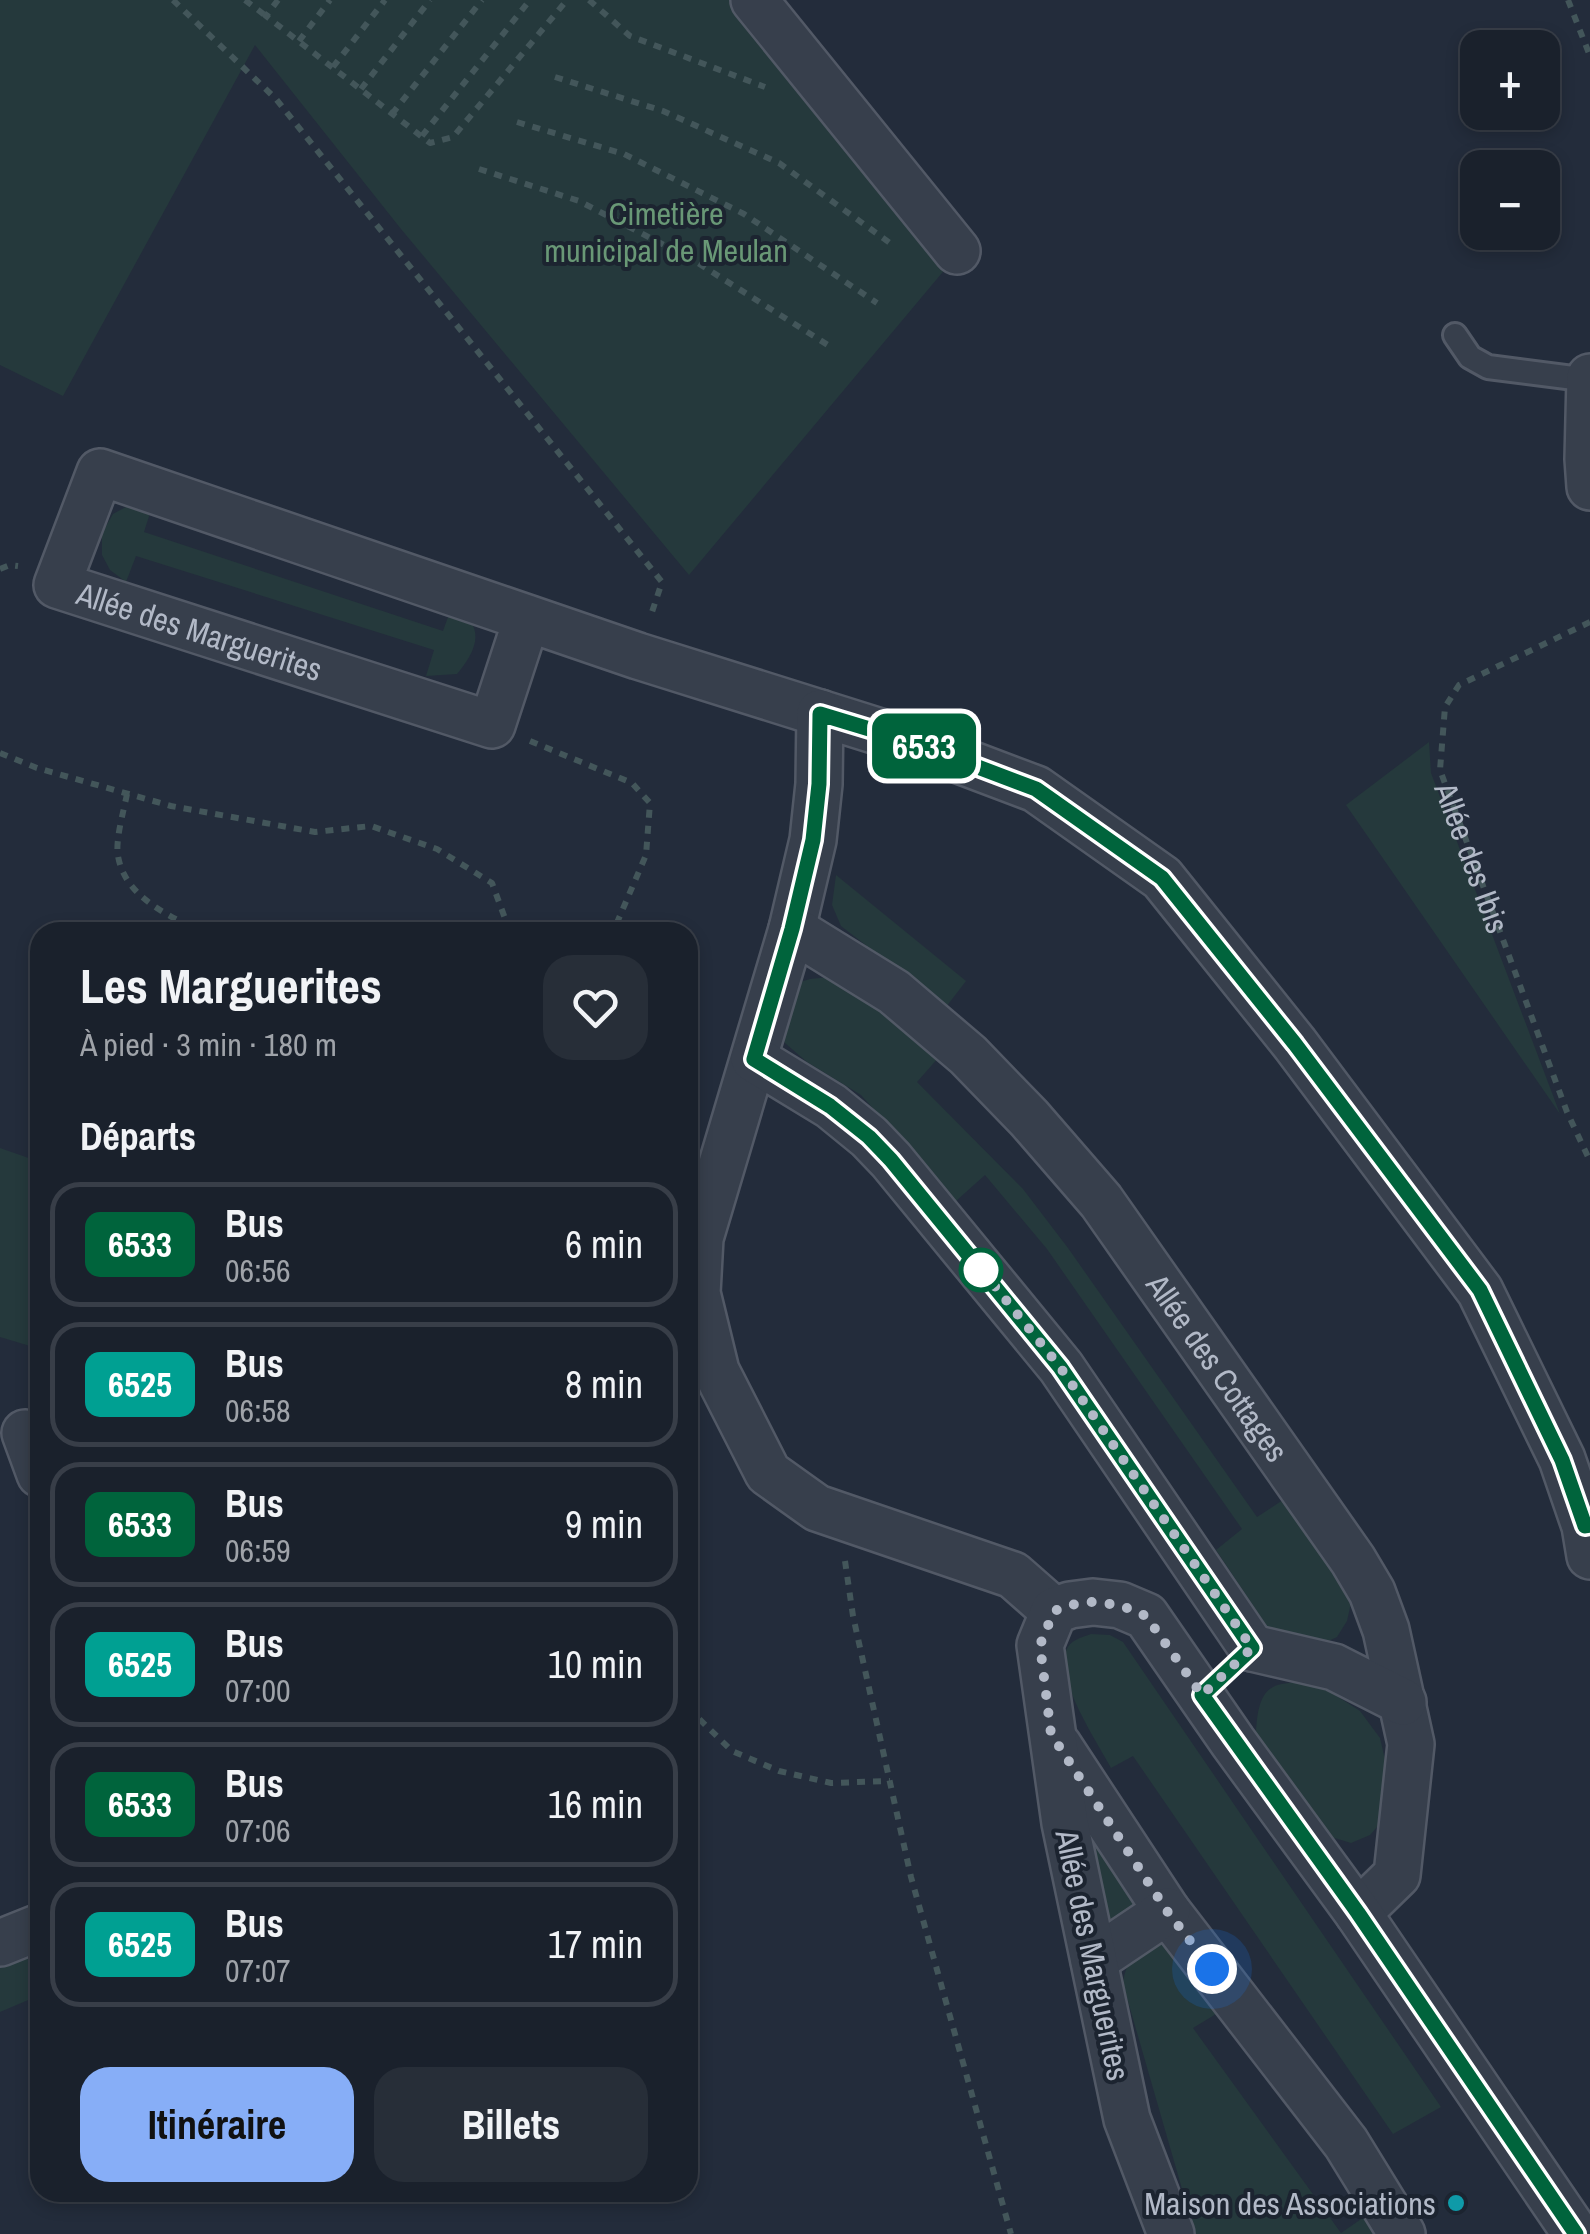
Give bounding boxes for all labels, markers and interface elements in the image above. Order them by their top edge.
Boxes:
map controls [1460,30,1560,250]
button: + [1460,30,1560,130]
button: − [1460,150,1560,250]
park label: Cimetière municipal de Meulan [544,192,788,272]
street label: Allée des Marguerites [71,571,328,690]
line badge: 6533 [854,714,994,778]
text: 6533 [892,723,956,770]
street label: Allée des Ibis [1425,775,1520,939]
text: Les Marguerites [80,953,382,1018]
button: heart [543,955,648,1060]
text: À pied · 3 min · 180 m [80,1023,337,1066]
text: Départs [80,1111,196,1162]
text: Bus [225,1198,284,1249]
text: 6 min [565,1219,643,1270]
text: 6533 [108,1221,172,1268]
text: 06:56 [225,1249,291,1292]
unlabelled marker [960,1249,1002,1291]
street label: Allée des Cottages [1136,1264,1299,1470]
text: Bus [225,1338,284,1389]
text: 8 min [565,1359,643,1410]
text: 6525 [108,1361,172,1408]
text: 06:58 [225,1389,291,1432]
text: Bus [225,1478,284,1529]
text: 9 min [565,1499,643,1550]
text: 6533 [108,1501,172,1548]
text: 06:59 [225,1529,291,1572]
text: Bus [225,1618,284,1669]
text: 10 min [548,1639,643,1690]
text: 6525 [108,1641,172,1688]
text: 07:00 [225,1669,291,1712]
text: Bus [225,1758,284,1809]
text: 16 min [548,1779,643,1830]
text: 6533 [108,1781,172,1828]
text: 07:06 [225,1809,291,1852]
street label: Allée des Marguerites [1045,1825,1141,2084]
text: Bus [225,1898,284,1949]
text: 17 min [548,1919,643,1970]
text: 6525 [108,1921,172,1968]
your location [1187,1944,1237,1994]
text: 07:07 [225,1949,291,1992]
button: Itinéraire [80,2067,354,2182]
button: Billets [374,2067,648,2182]
place label: Maison des Associations [1144,2182,1436,2225]
marker: Maison des Associations [1445,2192,1467,2214]

